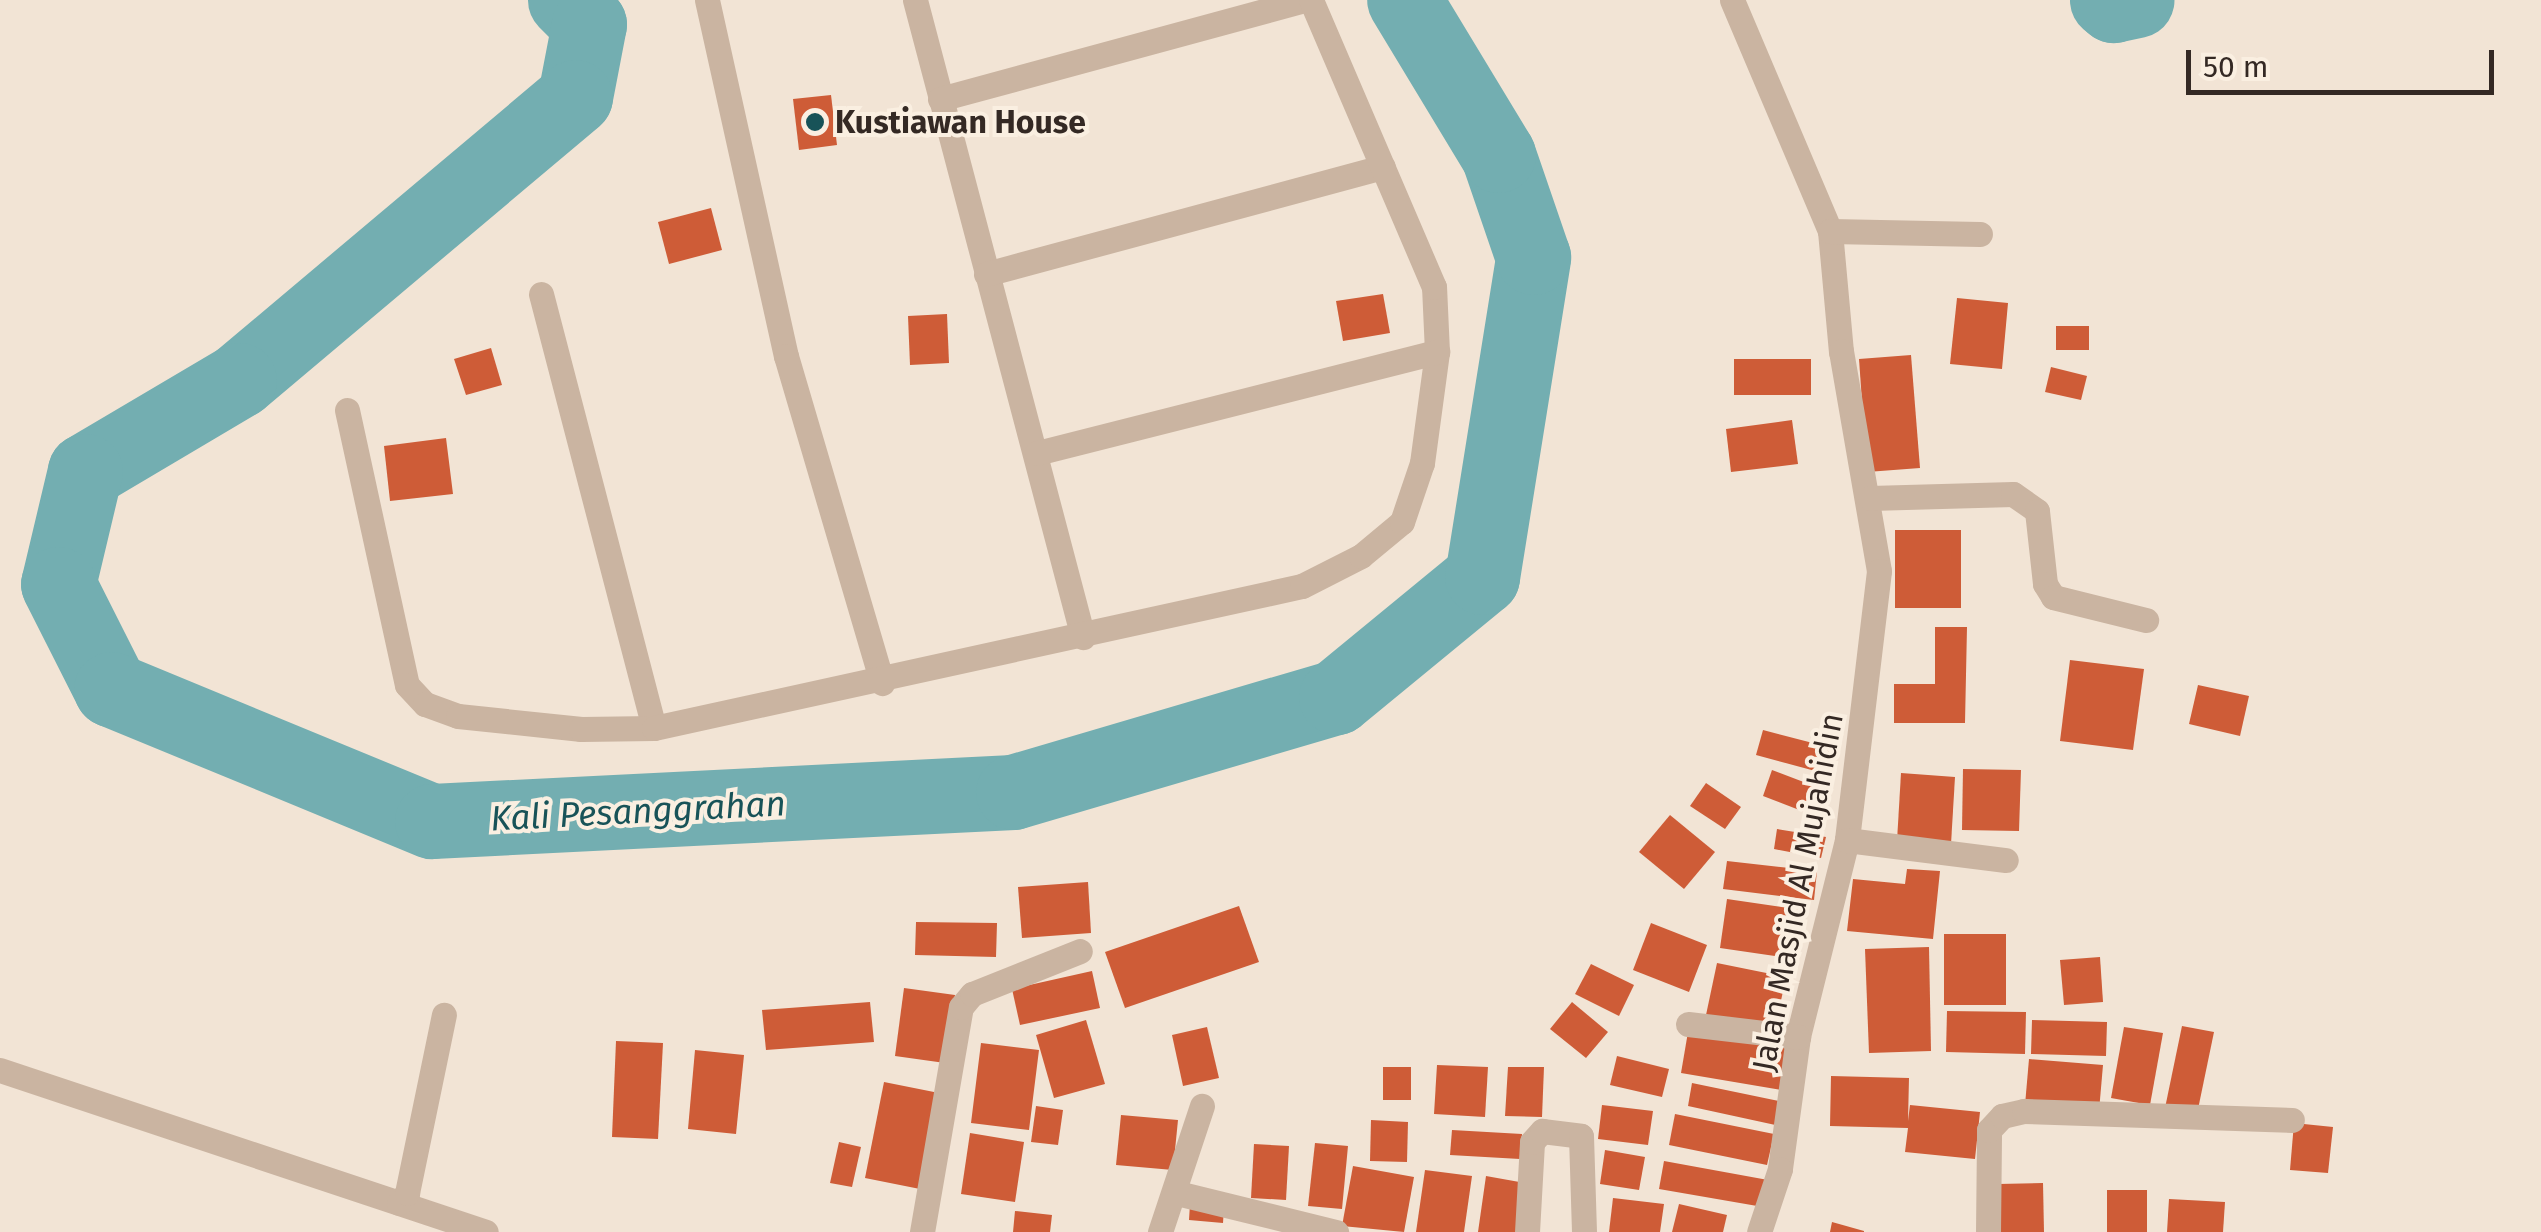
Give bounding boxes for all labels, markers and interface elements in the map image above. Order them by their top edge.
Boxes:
scale bar [2191,30,2498,92]
text: 50 m [2203,49,2268,85]
place label: Kustiawan House [835,103,1086,141]
marker: Kustiawan House [804,111,826,133]
street label: Jalan Masjid Al Mujahidin [1744,710,1852,1074]
water label: Kali Pesanggrahan [489,782,787,840]

